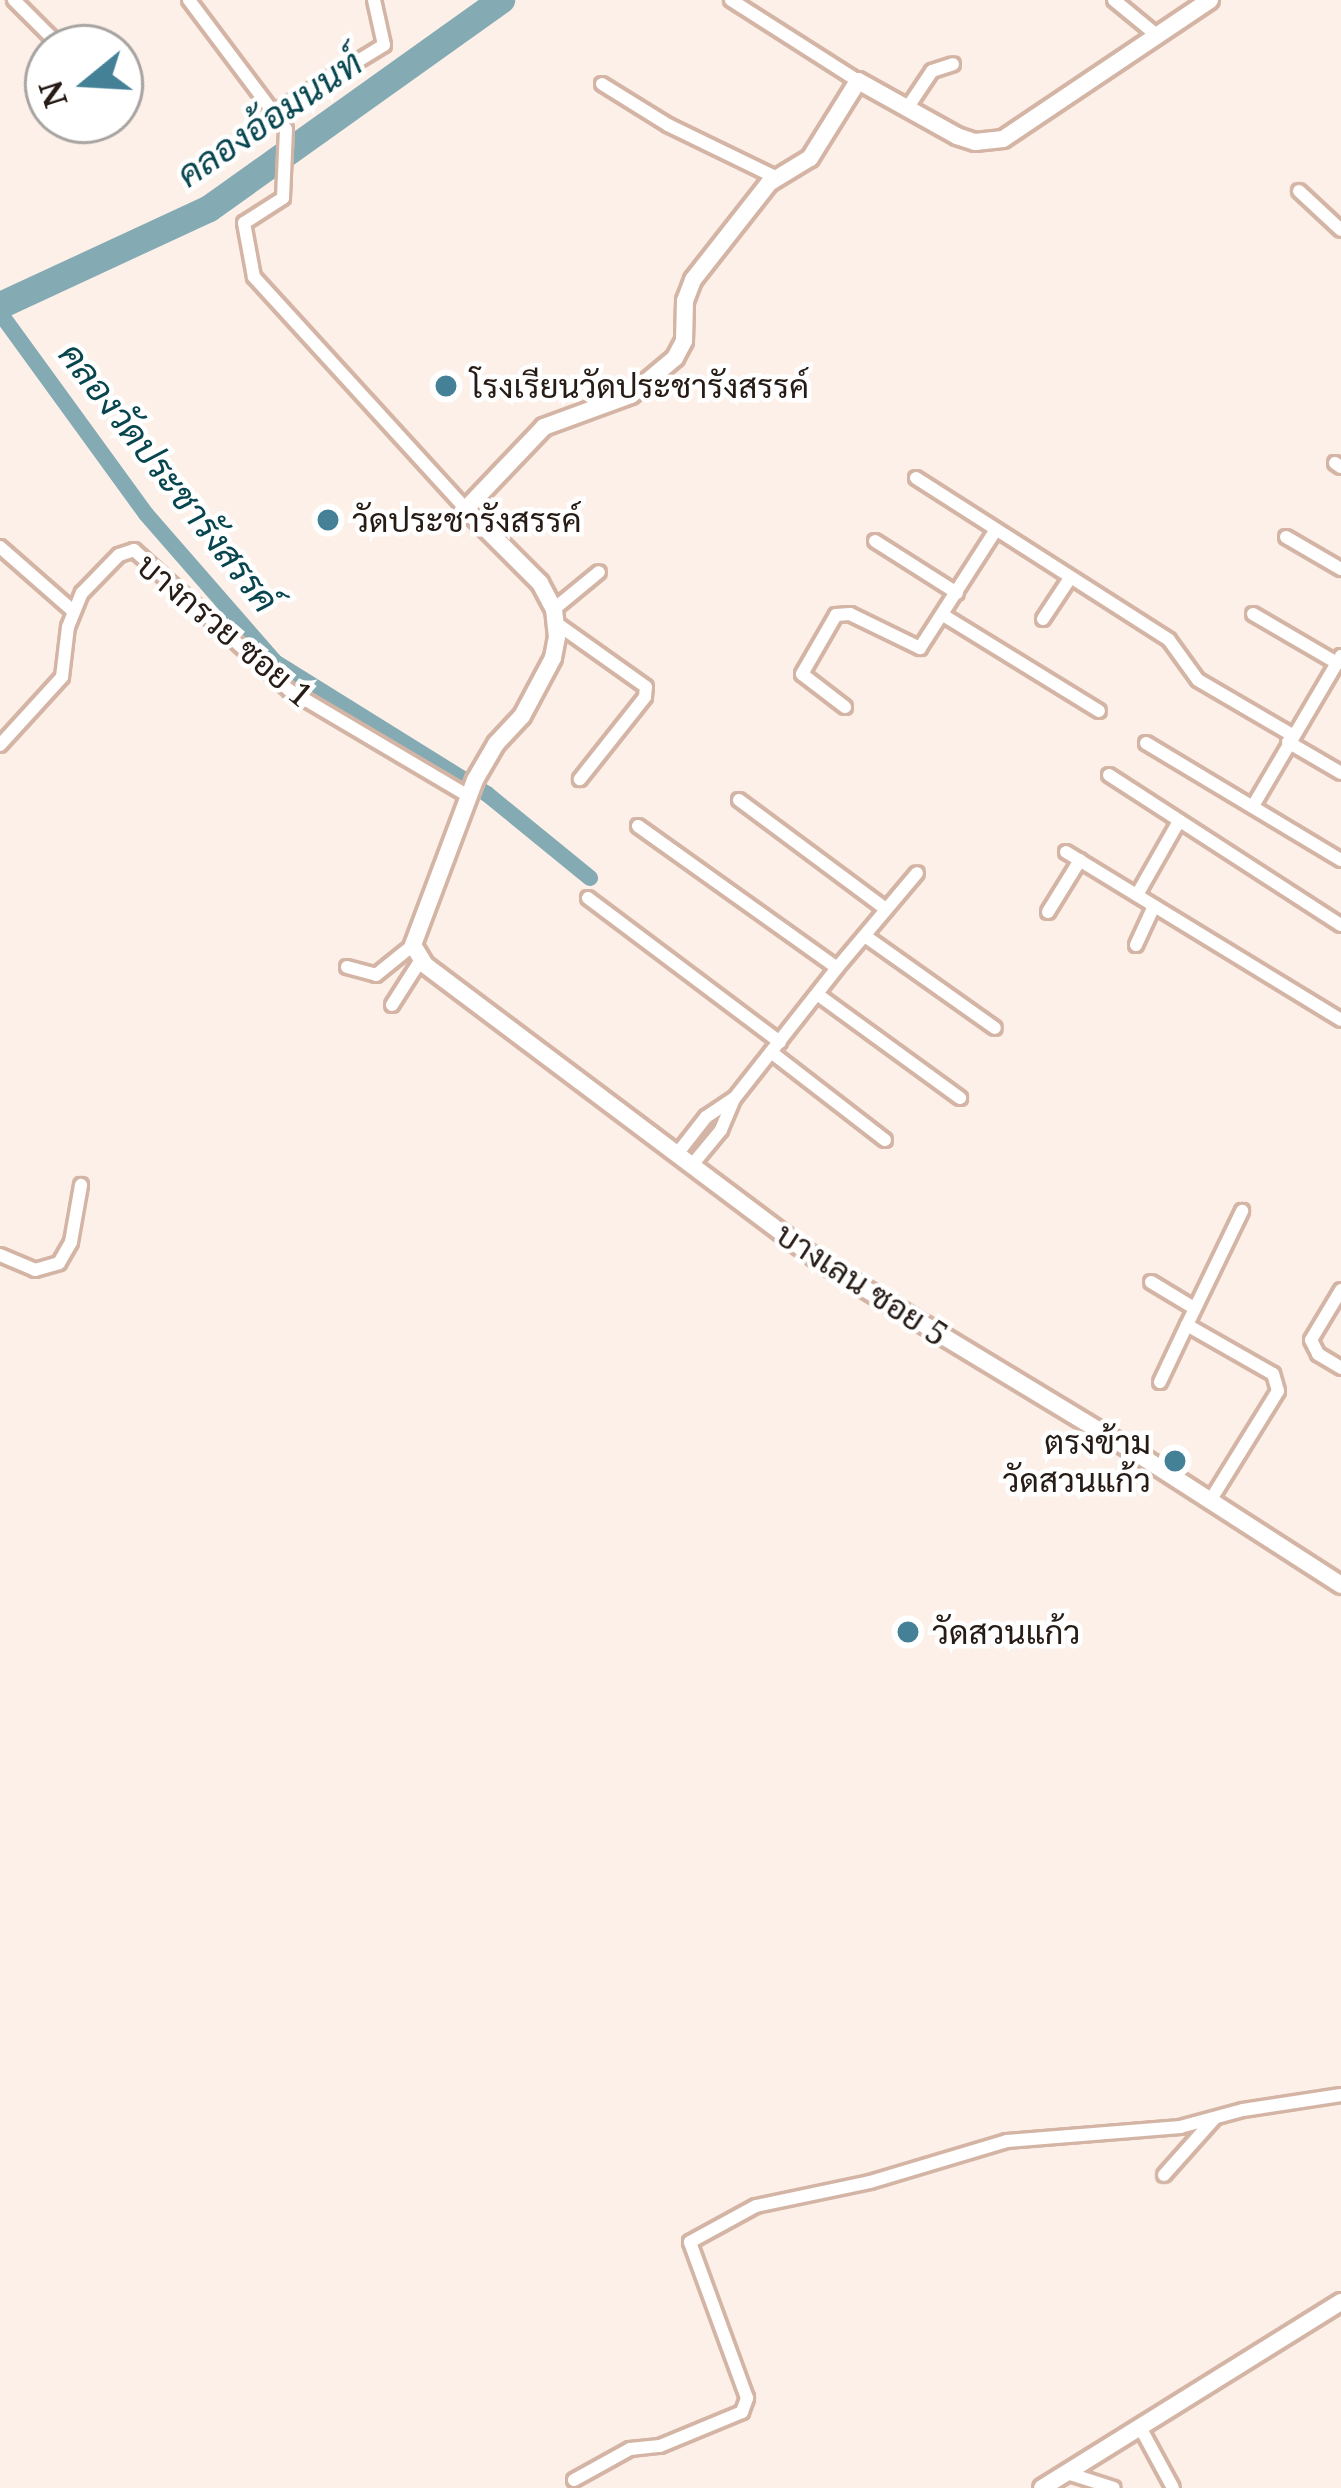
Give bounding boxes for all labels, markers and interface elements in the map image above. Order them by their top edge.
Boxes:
north arrow [24,24,144,144]
water label: คลองอ้อมนนท์ [168,40,370,196]
text: N [27,75,78,114]
water label: คลองวัดประชารังสรรค์ [50,333,288,621]
place label: โรงเรียนวัดประชารังสรรค์ [470,366,809,406]
marker: โรงเรียนวัดประชารังสรรค์ [433,373,459,399]
place label: วัดประชารังสรรค์ [352,500,582,540]
marker: วัดประชารังสรรค์ [315,507,341,533]
street label: บางกรวย ซอย 1 [129,545,321,715]
street label: บางเลน ซอย 5 [769,1214,955,1354]
place label: ตรงข้าม วัดสวนแก้ว [1003,1422,1151,1500]
marker: ตรงข้าม วัดสวนแก้ว [1162,1448,1188,1474]
place label: วัดสวนแก้ว [932,1612,1080,1652]
marker: วัดสวนแก้ว [895,1619,921,1645]

